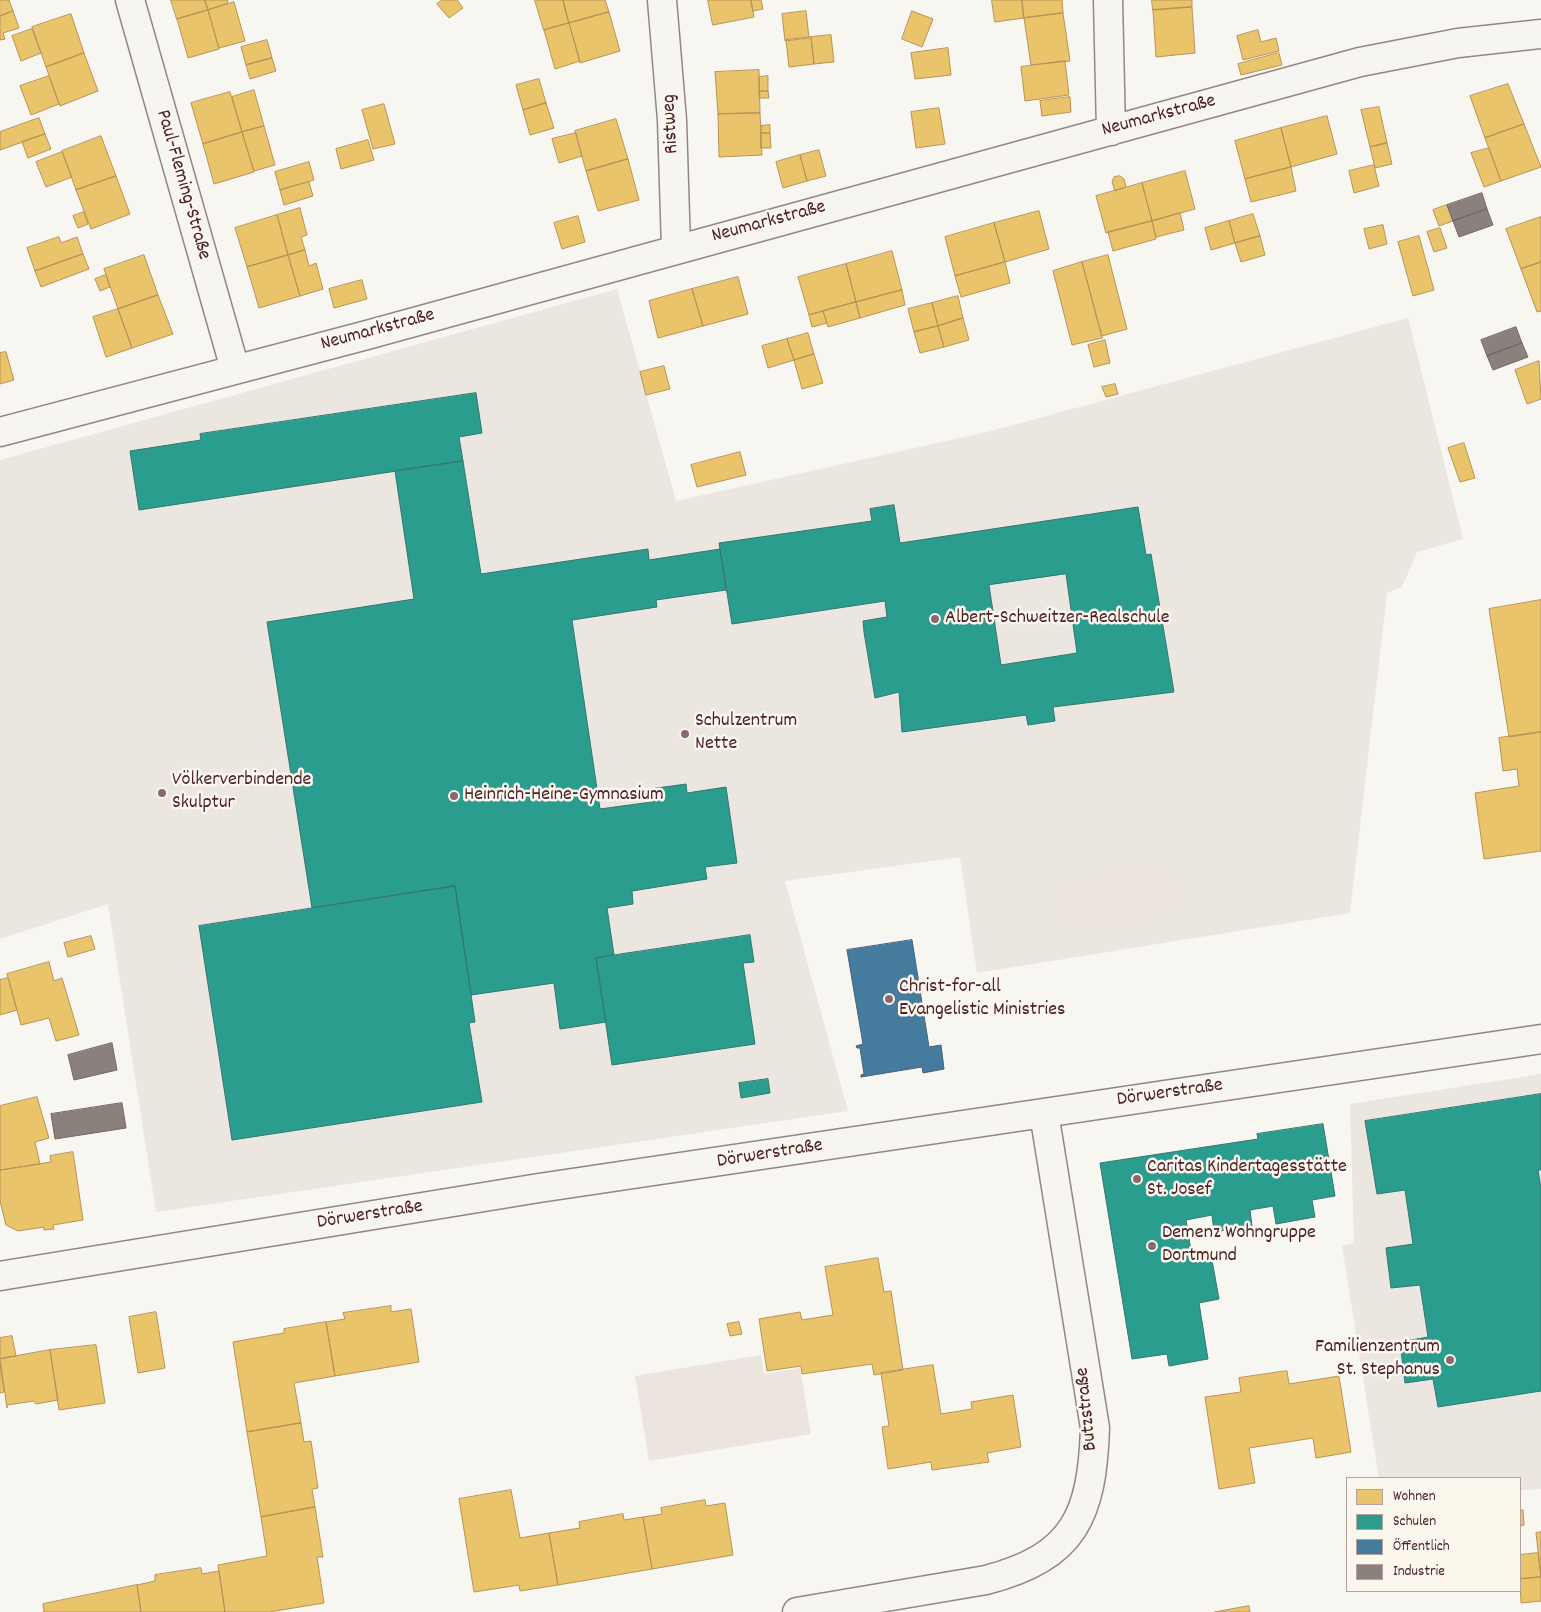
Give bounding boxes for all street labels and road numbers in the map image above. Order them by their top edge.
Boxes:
street label: Neumarkstraße [1099,90,1219,144]
street label: Ristweg [658,94,686,154]
street label: Paul-Fleming-Straße [149,107,215,263]
street label: Neumarkstraße [709,196,829,250]
street label: Neumarkstraße [318,304,438,358]
street label: Dörwerstraße [1116,1075,1224,1113]
street label: Dörwerstraße [715,1135,825,1175]
street label: Dörwerstraße [315,1196,425,1236]
street label: Butzstraße [1072,1366,1104,1452]

